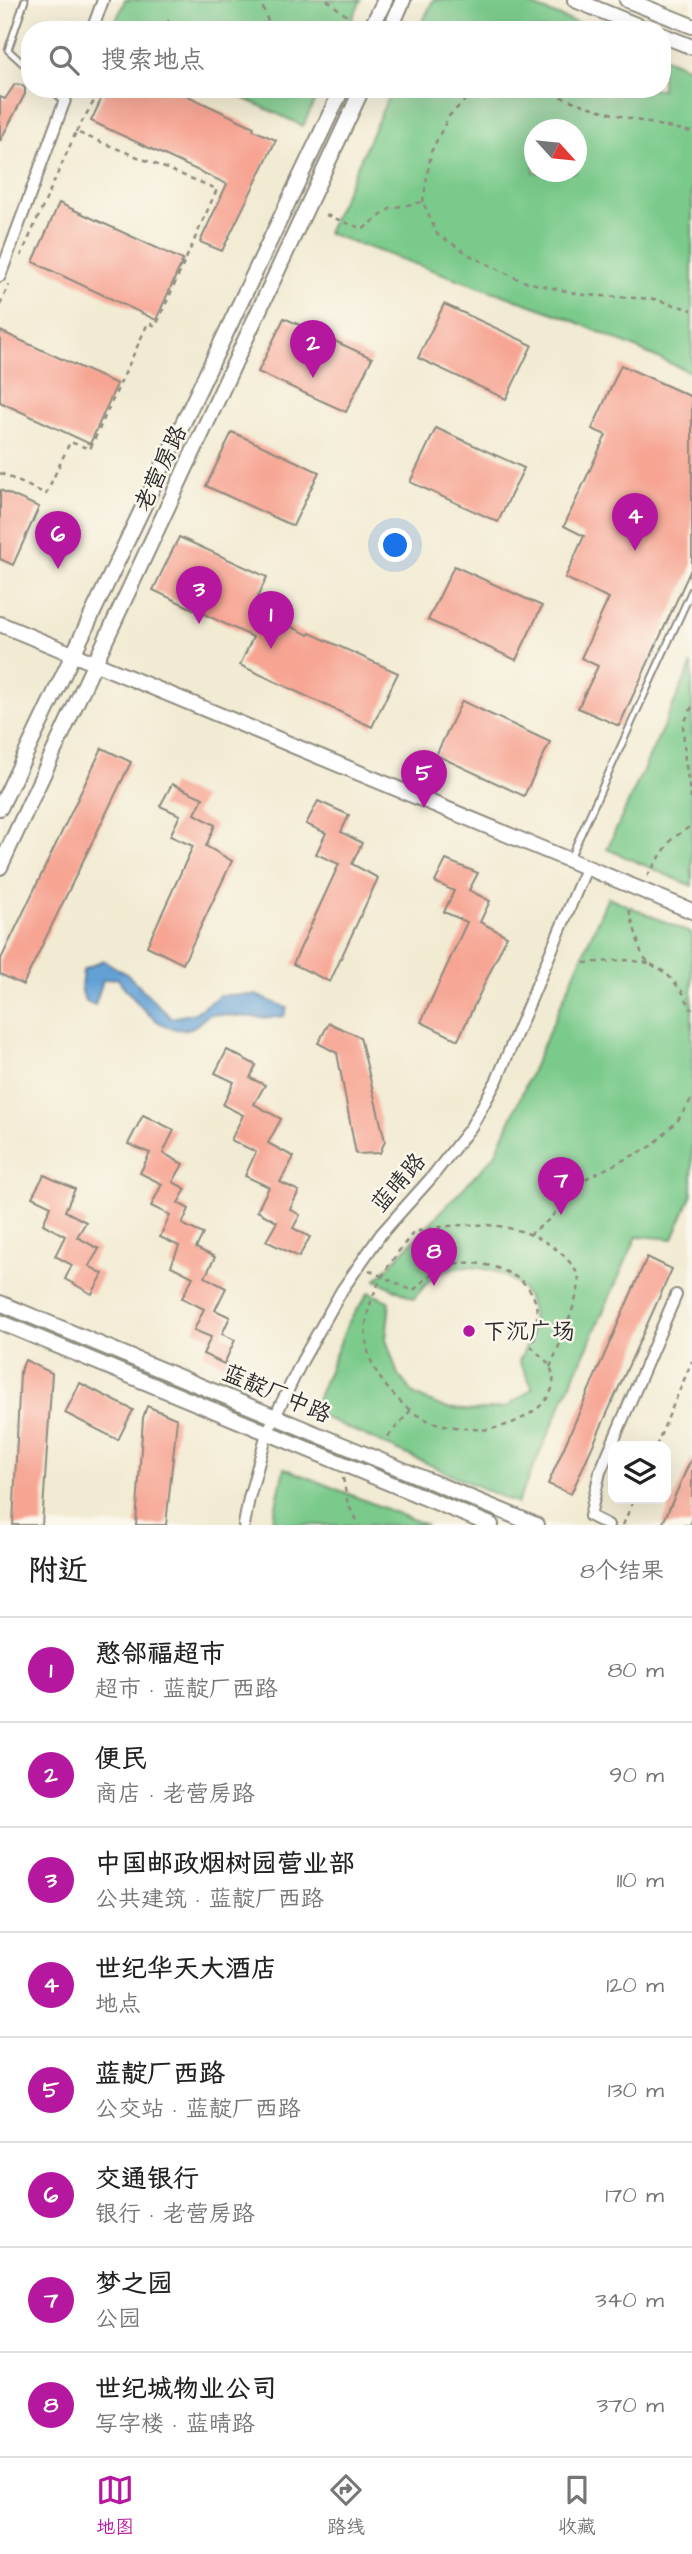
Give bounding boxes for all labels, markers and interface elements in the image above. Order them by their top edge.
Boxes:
search box [21,21,671,98]
icon: search [45,41,83,79]
text: 搜索地点 [101,42,205,78]
north arrow [524,119,587,182]
pin: 2 [290,320,336,378]
street label: 老营房路 [127,420,195,517]
pin: 4 [612,493,658,551]
pin: 6 [35,511,81,569]
your location [378,528,412,562]
pin: 3 [176,566,222,624]
pin: 1 [248,591,294,649]
pin: 5 [401,750,447,808]
street label: 蓝晴路 [364,1146,433,1219]
pin: 7 [538,1157,584,1215]
pin: 8 [411,1228,457,1286]
place label: 下沉广场 [483,1316,575,1348]
marker: 下沉广场 [461,1323,477,1339]
street label: 蓝靛厂中路 [217,1357,336,1431]
map controls [608,1441,671,1504]
button: layers [608,1441,671,1504]
text: 附近 [28,1550,88,1592]
text: 8个结果 [580,1555,664,1587]
text: 憨邻福超市 [95,1636,225,1672]
text: 1 [50,1654,52,1686]
text: 80 m [607,1654,664,1686]
text: 超市 · 蓝靛厂西路 [95,1673,278,1705]
text: 便民 [95,1741,147,1777]
text: 2 [44,1759,58,1791]
text: 90 m [609,1759,664,1791]
text: 商店 · 老营房路 [95,1778,255,1810]
text: 中国邮政烟树园营业部 [95,1846,355,1882]
text: 3 [45,1864,57,1896]
text: 110 m [616,1864,664,1896]
text: 公共建筑 · 蓝靛厂西路 [95,1883,324,1915]
text: 世纪华天大酒店 [95,1951,277,1987]
text: 4 [43,1969,59,2001]
text: 120 m [606,1969,664,2001]
text: 地点 [95,1988,141,2020]
text: 蓝靛厂西路 [95,2056,225,2092]
text: 5 [43,2074,59,2106]
text: 130 m [608,2074,664,2106]
text: 公交站 · 蓝靛厂西路 [95,2093,301,2125]
text: 交通银行 [95,2161,199,2197]
text: 6 [44,2179,58,2211]
text: 170 m [605,2179,664,2211]
text: 银行 · 老营房路 [95,2198,255,2230]
text: 梦之园 [95,2266,173,2302]
text: 7 [44,2284,58,2316]
text: 340 m [595,2284,664,2316]
text: 公园 [95,2303,141,2335]
text: 世纪城物业公司 [95,2371,277,2407]
text: 8 [44,2389,58,2421]
text: 370 m [597,2389,664,2421]
text: 写字楼 · 蓝晴路 [95,2408,255,2440]
tab: 地图 [96,2471,134,2541]
tab: 路线 [327,2471,365,2541]
tab: 收藏 [558,2471,596,2541]

